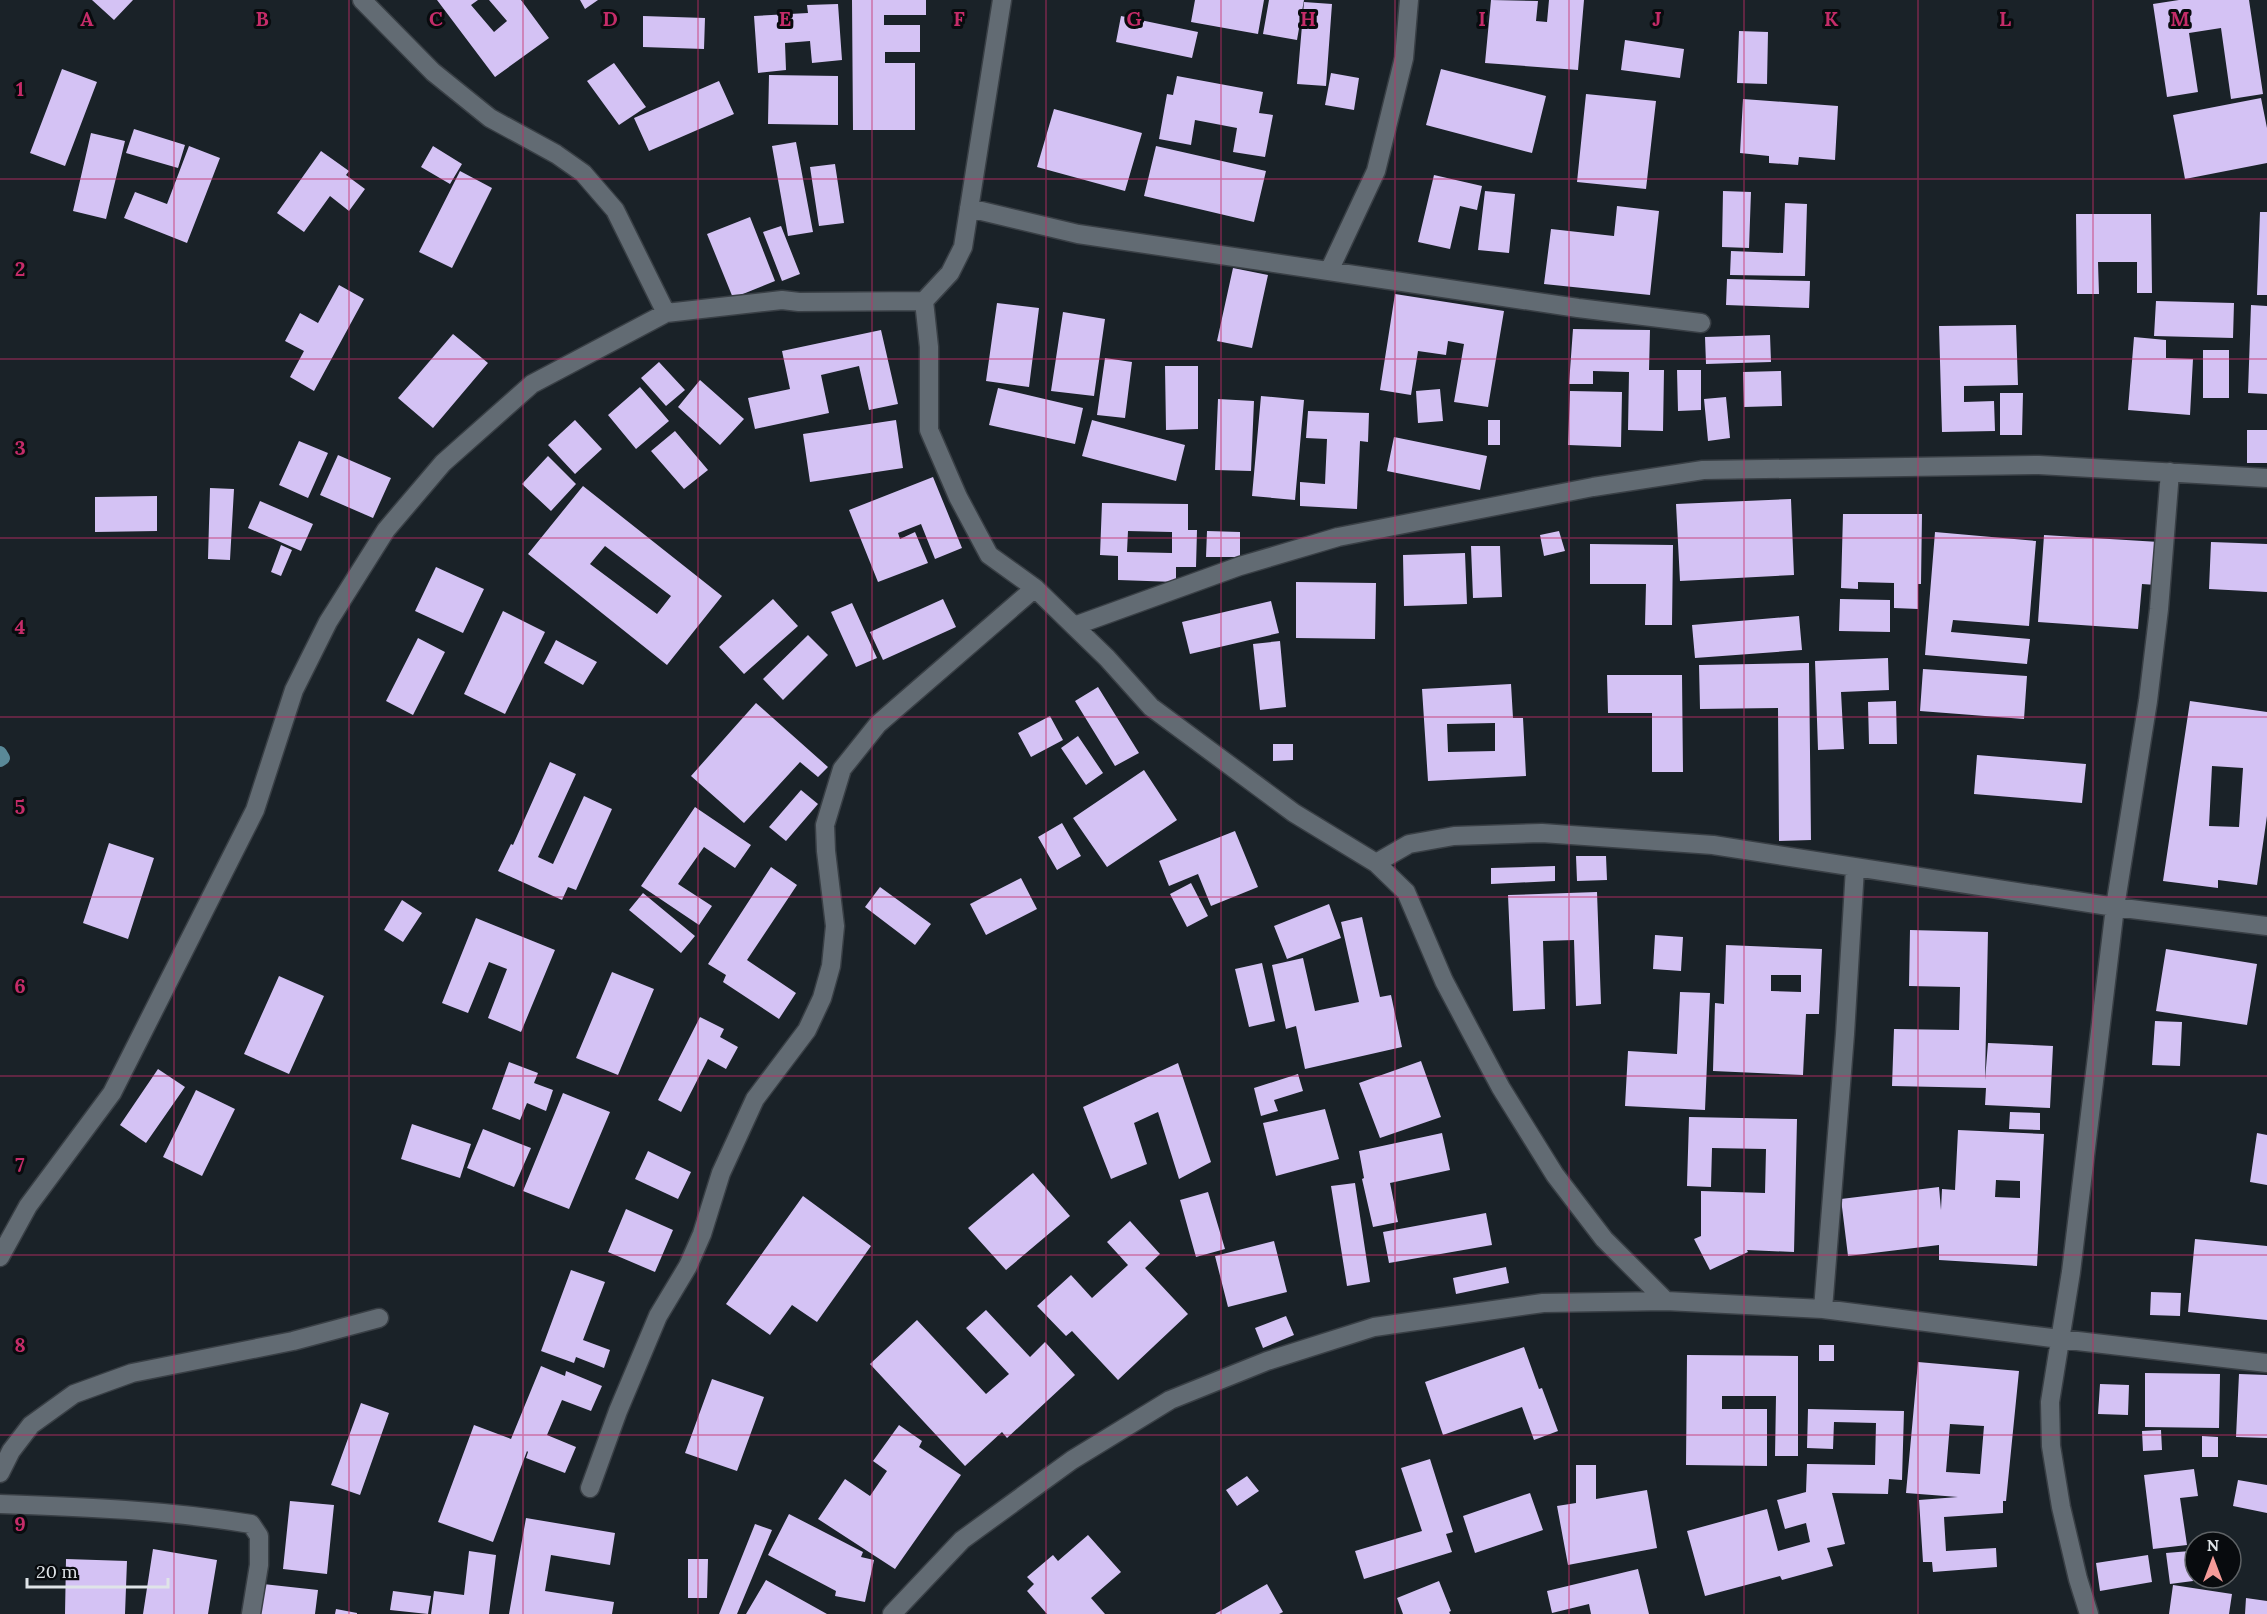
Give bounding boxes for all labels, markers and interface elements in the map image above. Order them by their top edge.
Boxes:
text: A [80,6,94,31]
text: B [255,6,269,31]
text: C [429,6,443,31]
text: D [602,6,618,31]
text: E [779,6,791,31]
text: F [953,6,965,31]
text: G [1126,6,1142,31]
text: H [1300,6,1316,31]
text: I [1478,6,1486,31]
text: J [1652,6,1662,31]
text: K [1824,6,1839,31]
text: L [1999,6,2011,31]
text: M [2170,6,2190,31]
text: 1 [16,76,24,101]
text: 2 [15,256,25,281]
text: 3 [14,435,26,460]
text: 4 [15,614,26,639]
text: 5 [15,794,26,819]
text: 6 [14,973,26,998]
text: 7 [15,1152,25,1177]
text: 8 [14,1332,26,1357]
text: 9 [14,1511,26,1536]
north arrow [2183,1530,2243,1590]
text: N [2207,1535,2219,1555]
scale bar [27,1551,168,1589]
text: 20 m [36,1560,78,1583]

